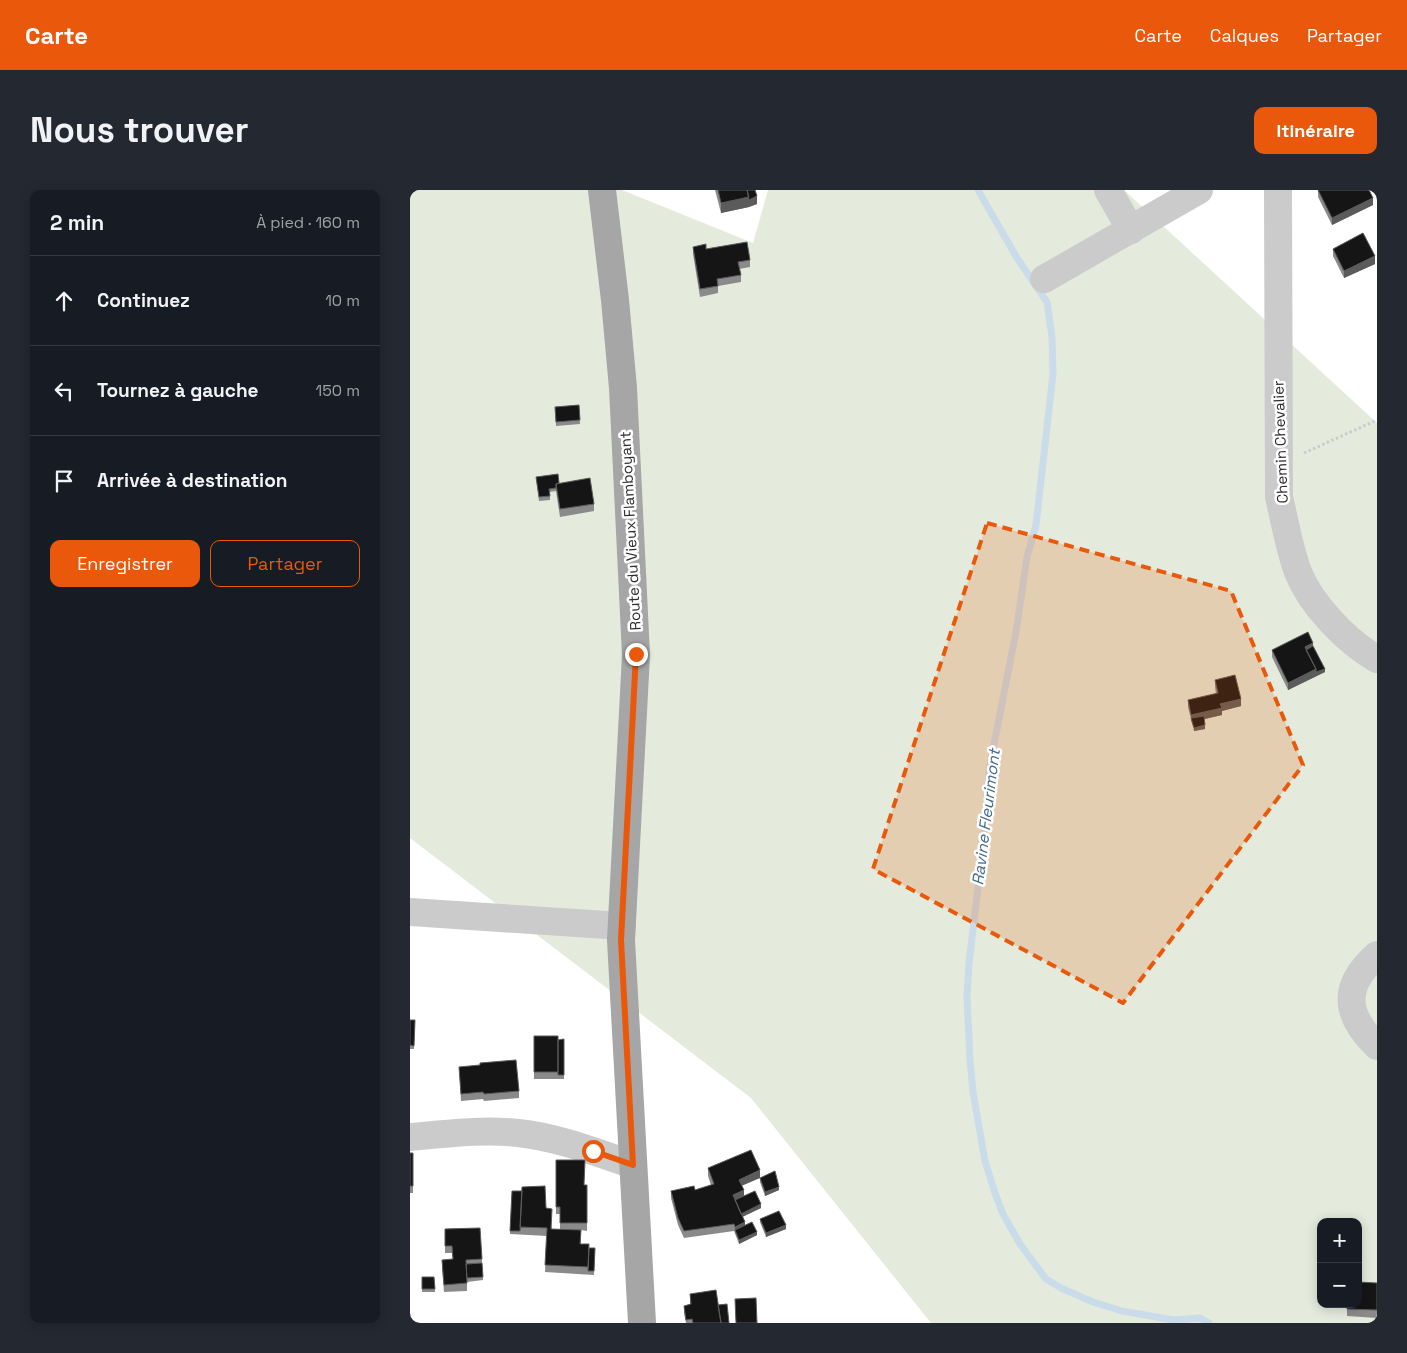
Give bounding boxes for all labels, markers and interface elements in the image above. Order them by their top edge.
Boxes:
text: Carte [25,20,88,51]
text: Carte [1135,24,1182,47]
text: Calques [1210,24,1279,47]
text: Partager [1307,24,1382,47]
button: Itinéraire [1254,107,1377,154]
text: Nous trouver [30,108,249,152]
text: 2 min [50,209,104,236]
text: À pied · 160 m [256,212,360,233]
icon: ahead [50,287,78,315]
text: Continuez [97,288,190,313]
text: 10 m [325,290,360,311]
icon: left [50,377,78,405]
text: Tournez à gauche [97,378,259,403]
text: 150 m [316,380,360,401]
street label: Chemin Chevalier [1268,380,1292,504]
street label: Route du Vieux Flamboyant [615,431,645,631]
icon: arrive [50,467,78,495]
text: Arrivée à destination [97,468,287,493]
button: Enregistrer [50,540,200,587]
button: Partager [210,540,360,587]
route end [625,643,648,666]
water label: Ravine Fleurimont [967,746,1005,886]
route start [582,1140,605,1163]
map controls [1317,1218,1362,1308]
button: + [1317,1218,1362,1263]
button: − [1317,1263,1362,1308]

